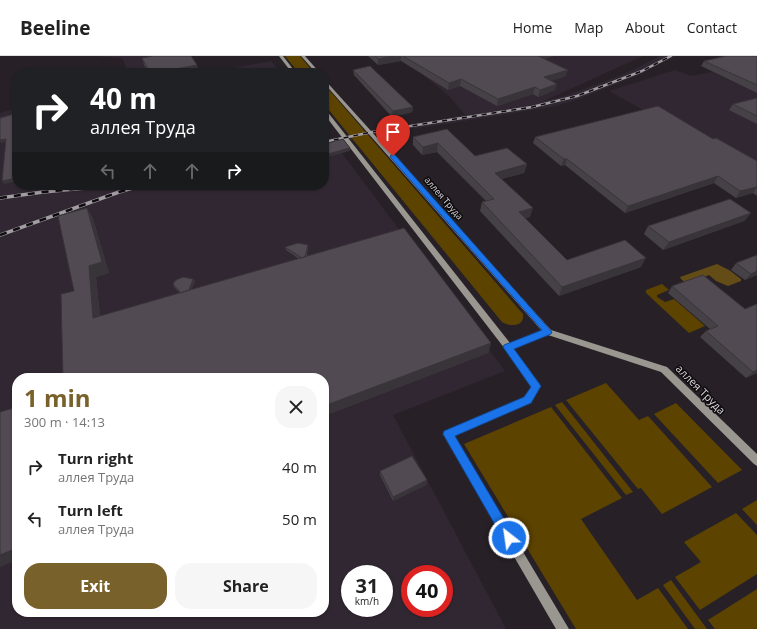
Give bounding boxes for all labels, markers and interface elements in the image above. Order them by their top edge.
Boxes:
text: Beeline [20,15,91,41]
text: Home [513,18,552,37]
text: Map [574,18,603,37]
text: About [625,18,665,37]
text: Contact [687,18,737,37]
text: 40 m [90,79,157,117]
icon: right [24,84,76,136]
text: аллея Труда [90,115,196,139]
pin [376,115,410,156]
icon: arrive [382,121,404,143]
icon: left [97,160,119,182]
icon: ahead [139,160,161,182]
icon: ahead [181,160,203,182]
icon: right [223,160,245,182]
street label: аллея Труда [422,174,466,222]
street label: аллея Труда [673,361,729,417]
text: 1 min [24,381,91,414]
button: close [275,386,317,428]
text: 300 m · 14:13 [24,413,105,431]
text: Turn right [58,448,133,468]
icon: right [24,456,46,478]
text: 40 m [282,457,317,477]
text: аллея Труда [58,468,134,486]
text: Turn left [58,500,123,520]
icon: left [24,508,46,530]
text: 50 m [282,509,317,529]
position arrow [488,517,530,559]
text: аллея Труда [58,520,134,538]
button: Exit [24,563,167,609]
button: Share [175,563,317,609]
speed limit sign: 40 [401,565,453,617]
text: 31 [356,572,378,599]
text: km/h [355,594,379,608]

